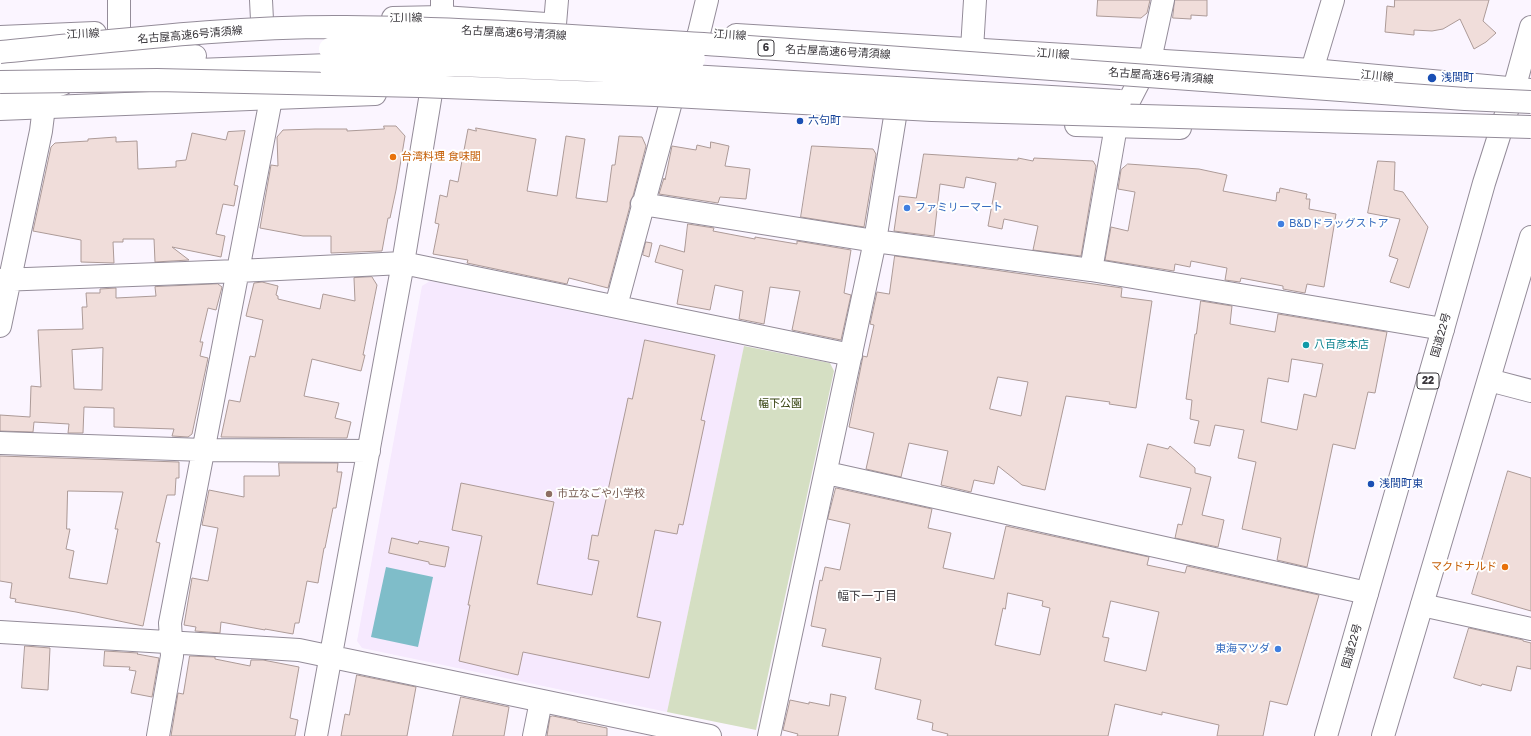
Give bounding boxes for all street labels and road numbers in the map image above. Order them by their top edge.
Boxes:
street label: 江川線 [389,11,423,25]
street label: 名古屋高速6号清須線 [137,24,243,46]
street label: 名古屋高速6号清須線 [461,24,567,42]
street label: 江川線 [66,27,100,41]
street label: 江川線 [713,28,747,42]
road number: 6 [758,40,774,56]
street label: 名古屋高速6号清須線 [785,43,891,61]
street label: 江川線 [1036,46,1070,62]
street label: 名古屋高速6号清須線 [1108,66,1214,86]
street label: 江川線 [1360,68,1394,84]
street label: 国道22号 [1428,311,1454,359]
road number: 22 [1417,373,1439,389]
street label: 国道22号 [1339,622,1365,670]

